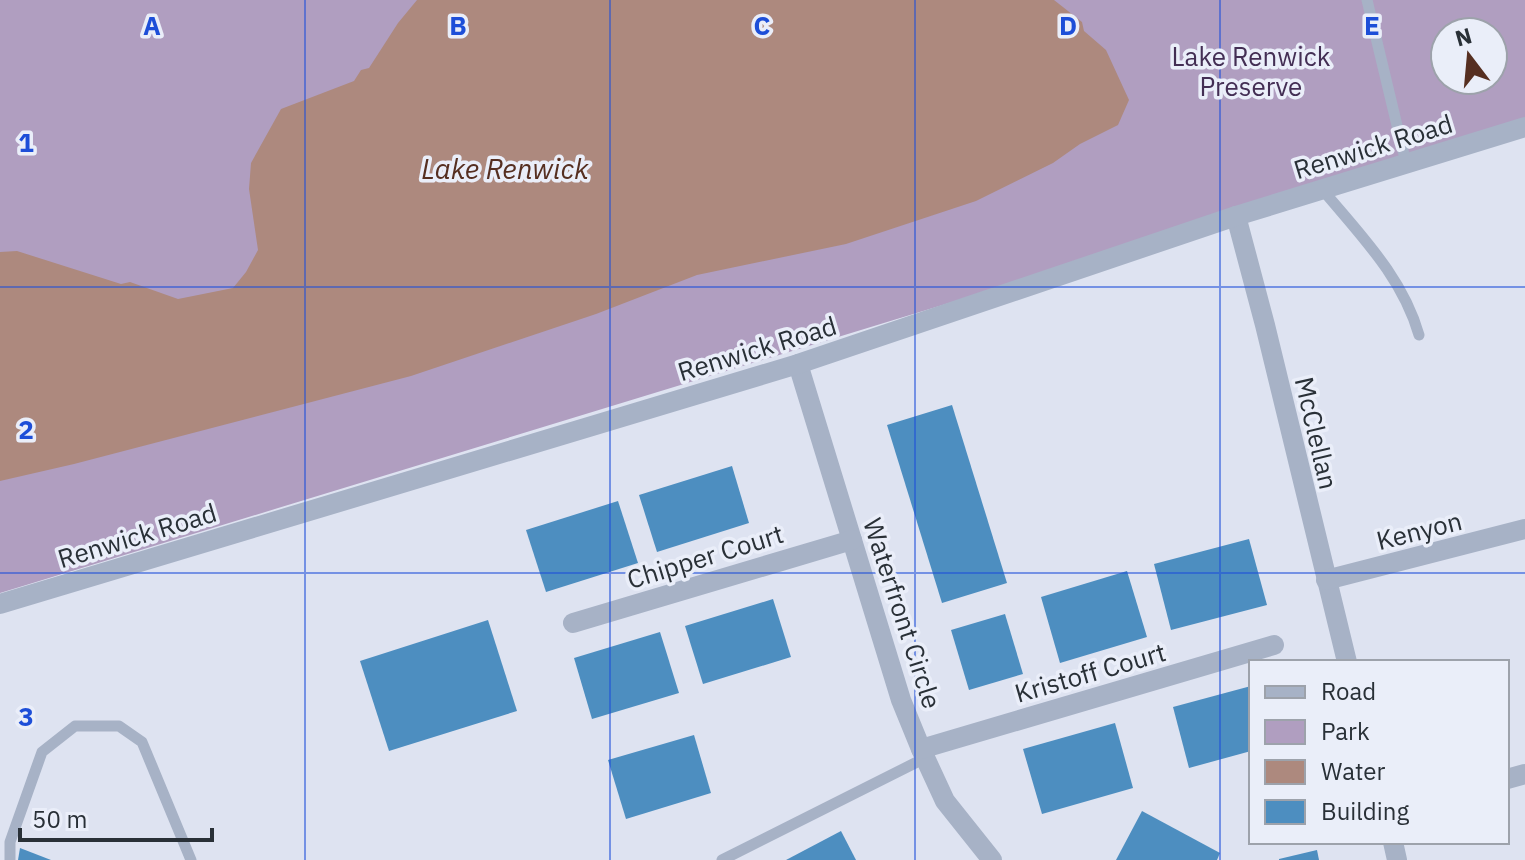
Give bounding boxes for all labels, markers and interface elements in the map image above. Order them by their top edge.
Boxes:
text: A [143,8,161,42]
text: B [449,8,467,42]
text: C [754,8,771,42]
text: D [1059,8,1077,42]
text: E [1364,8,1380,42]
north arrow [1429,16,1509,96]
text: N [1452,20,1475,52]
park label: Lake Renwick Preserve [1172,39,1331,103]
street label: Renwick Road [1289,106,1457,186]
text: 1 [18,125,34,159]
water label: Lake Renwick [421,150,589,187]
street label: Renwick Road [673,308,841,388]
street label: McClellan [1288,373,1346,493]
text: 2 [18,412,34,446]
street label: Renwick Road [53,495,221,575]
street label: Kenyon [1373,503,1465,557]
street label: Waterfront Circle [856,513,950,713]
street label: Chipper Court [623,516,787,596]
street label: Kristoff Court [1011,634,1169,710]
legend [1249,660,1509,844]
text: Road [1321,675,1376,707]
text: 3 [18,699,34,733]
text: Park [1321,715,1370,747]
text: Water [1321,755,1385,787]
scale bar [20,792,212,842]
text: Building [1321,795,1409,827]
text: 50 m [32,803,87,835]

